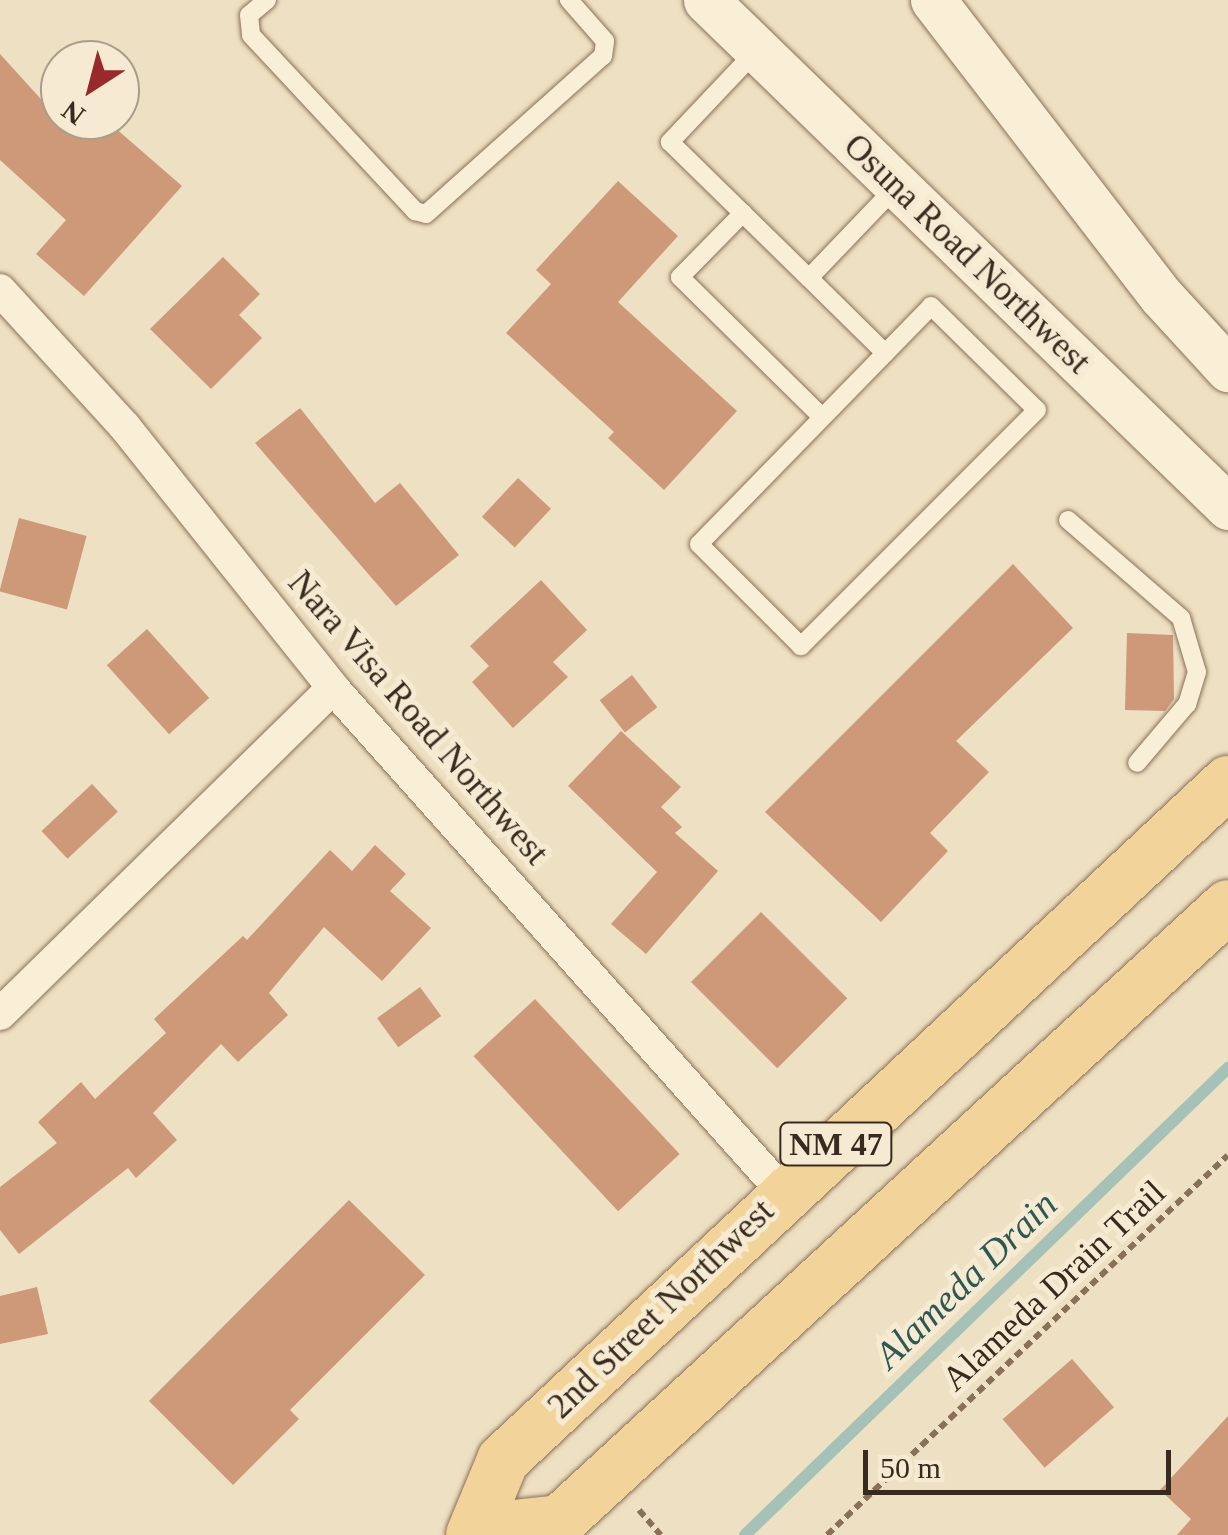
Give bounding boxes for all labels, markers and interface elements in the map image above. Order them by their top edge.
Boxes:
north arrow [40,40,140,140]
text: N [56,95,91,132]
street label: Osuna Road Northwest [835,125,1099,383]
street label: Nara Visa Road Northwest [279,562,557,874]
road number: NM 47 [778,1117,894,1171]
street label: Alameda Drain Trail [934,1172,1174,1400]
water label: Alameda Drain [866,1182,1066,1378]
street label: 2nd Street Northwest [539,1191,783,1427]
scale bar [868,1430,1176,1492]
text: 50 m [880,1451,941,1484]

